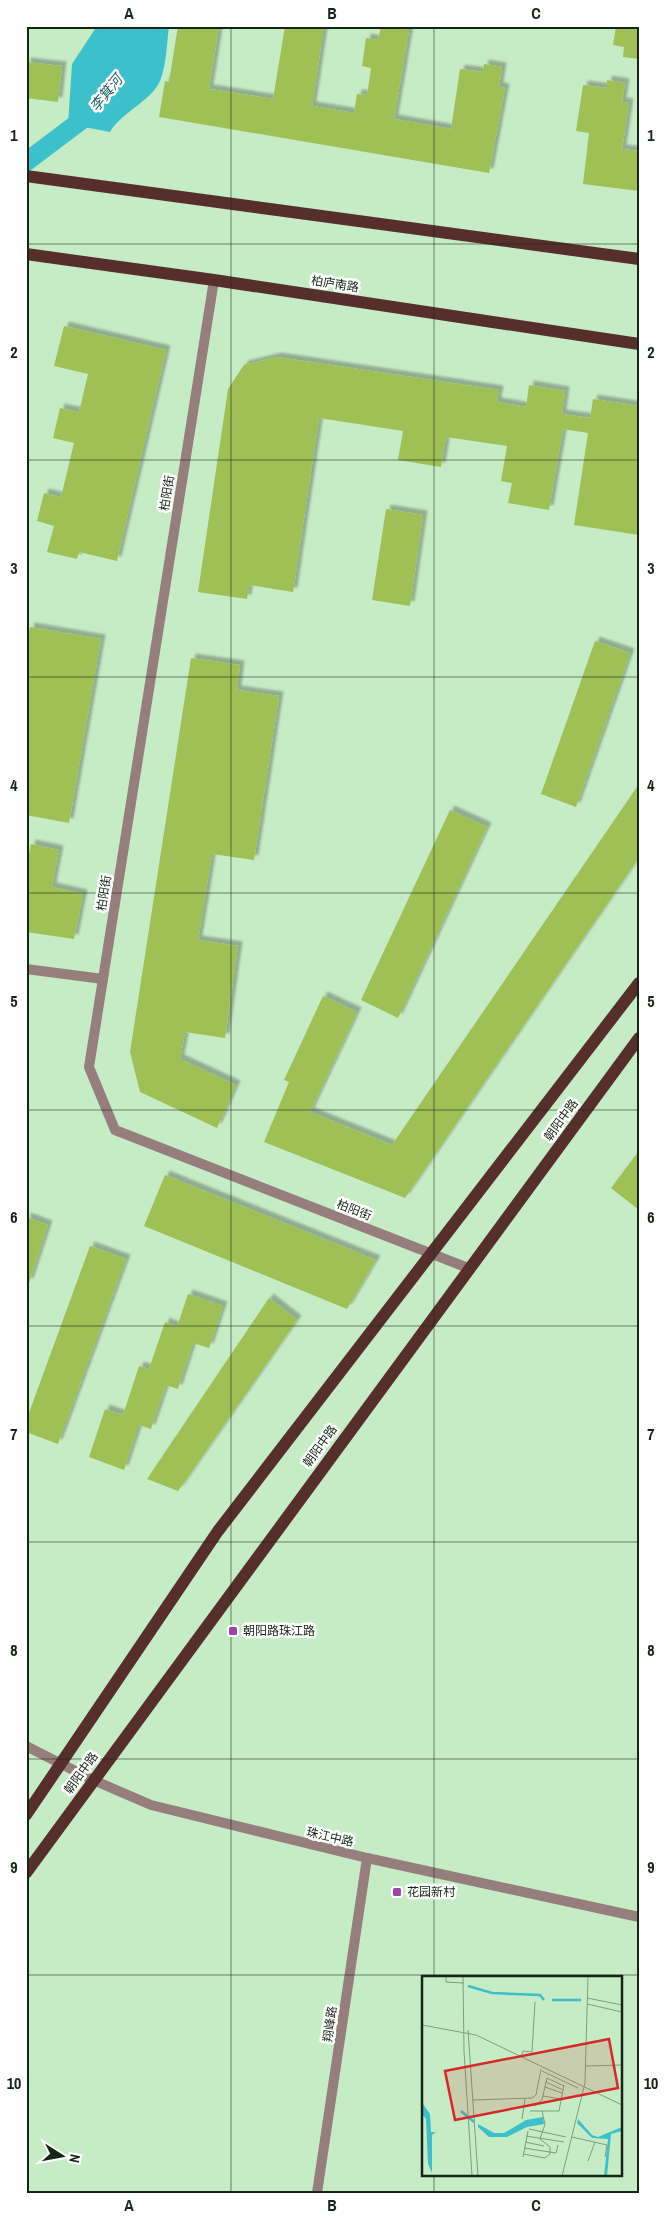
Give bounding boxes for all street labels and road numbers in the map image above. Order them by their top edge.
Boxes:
street label: 柏庐南路 [310,272,360,296]
street label: 柏阳街 [156,474,178,512]
street label: 柏阳街 [93,874,115,912]
street label: 朝阳中路 [540,1096,582,1144]
street label: 柏阳街 [334,1196,374,1224]
street label: 朝阳中路 [299,1422,341,1470]
street label: 朝阳中路 [60,1749,102,1797]
street label: 珠江中路 [305,1824,355,1850]
street label: 翔峰路 [320,2005,340,2043]

